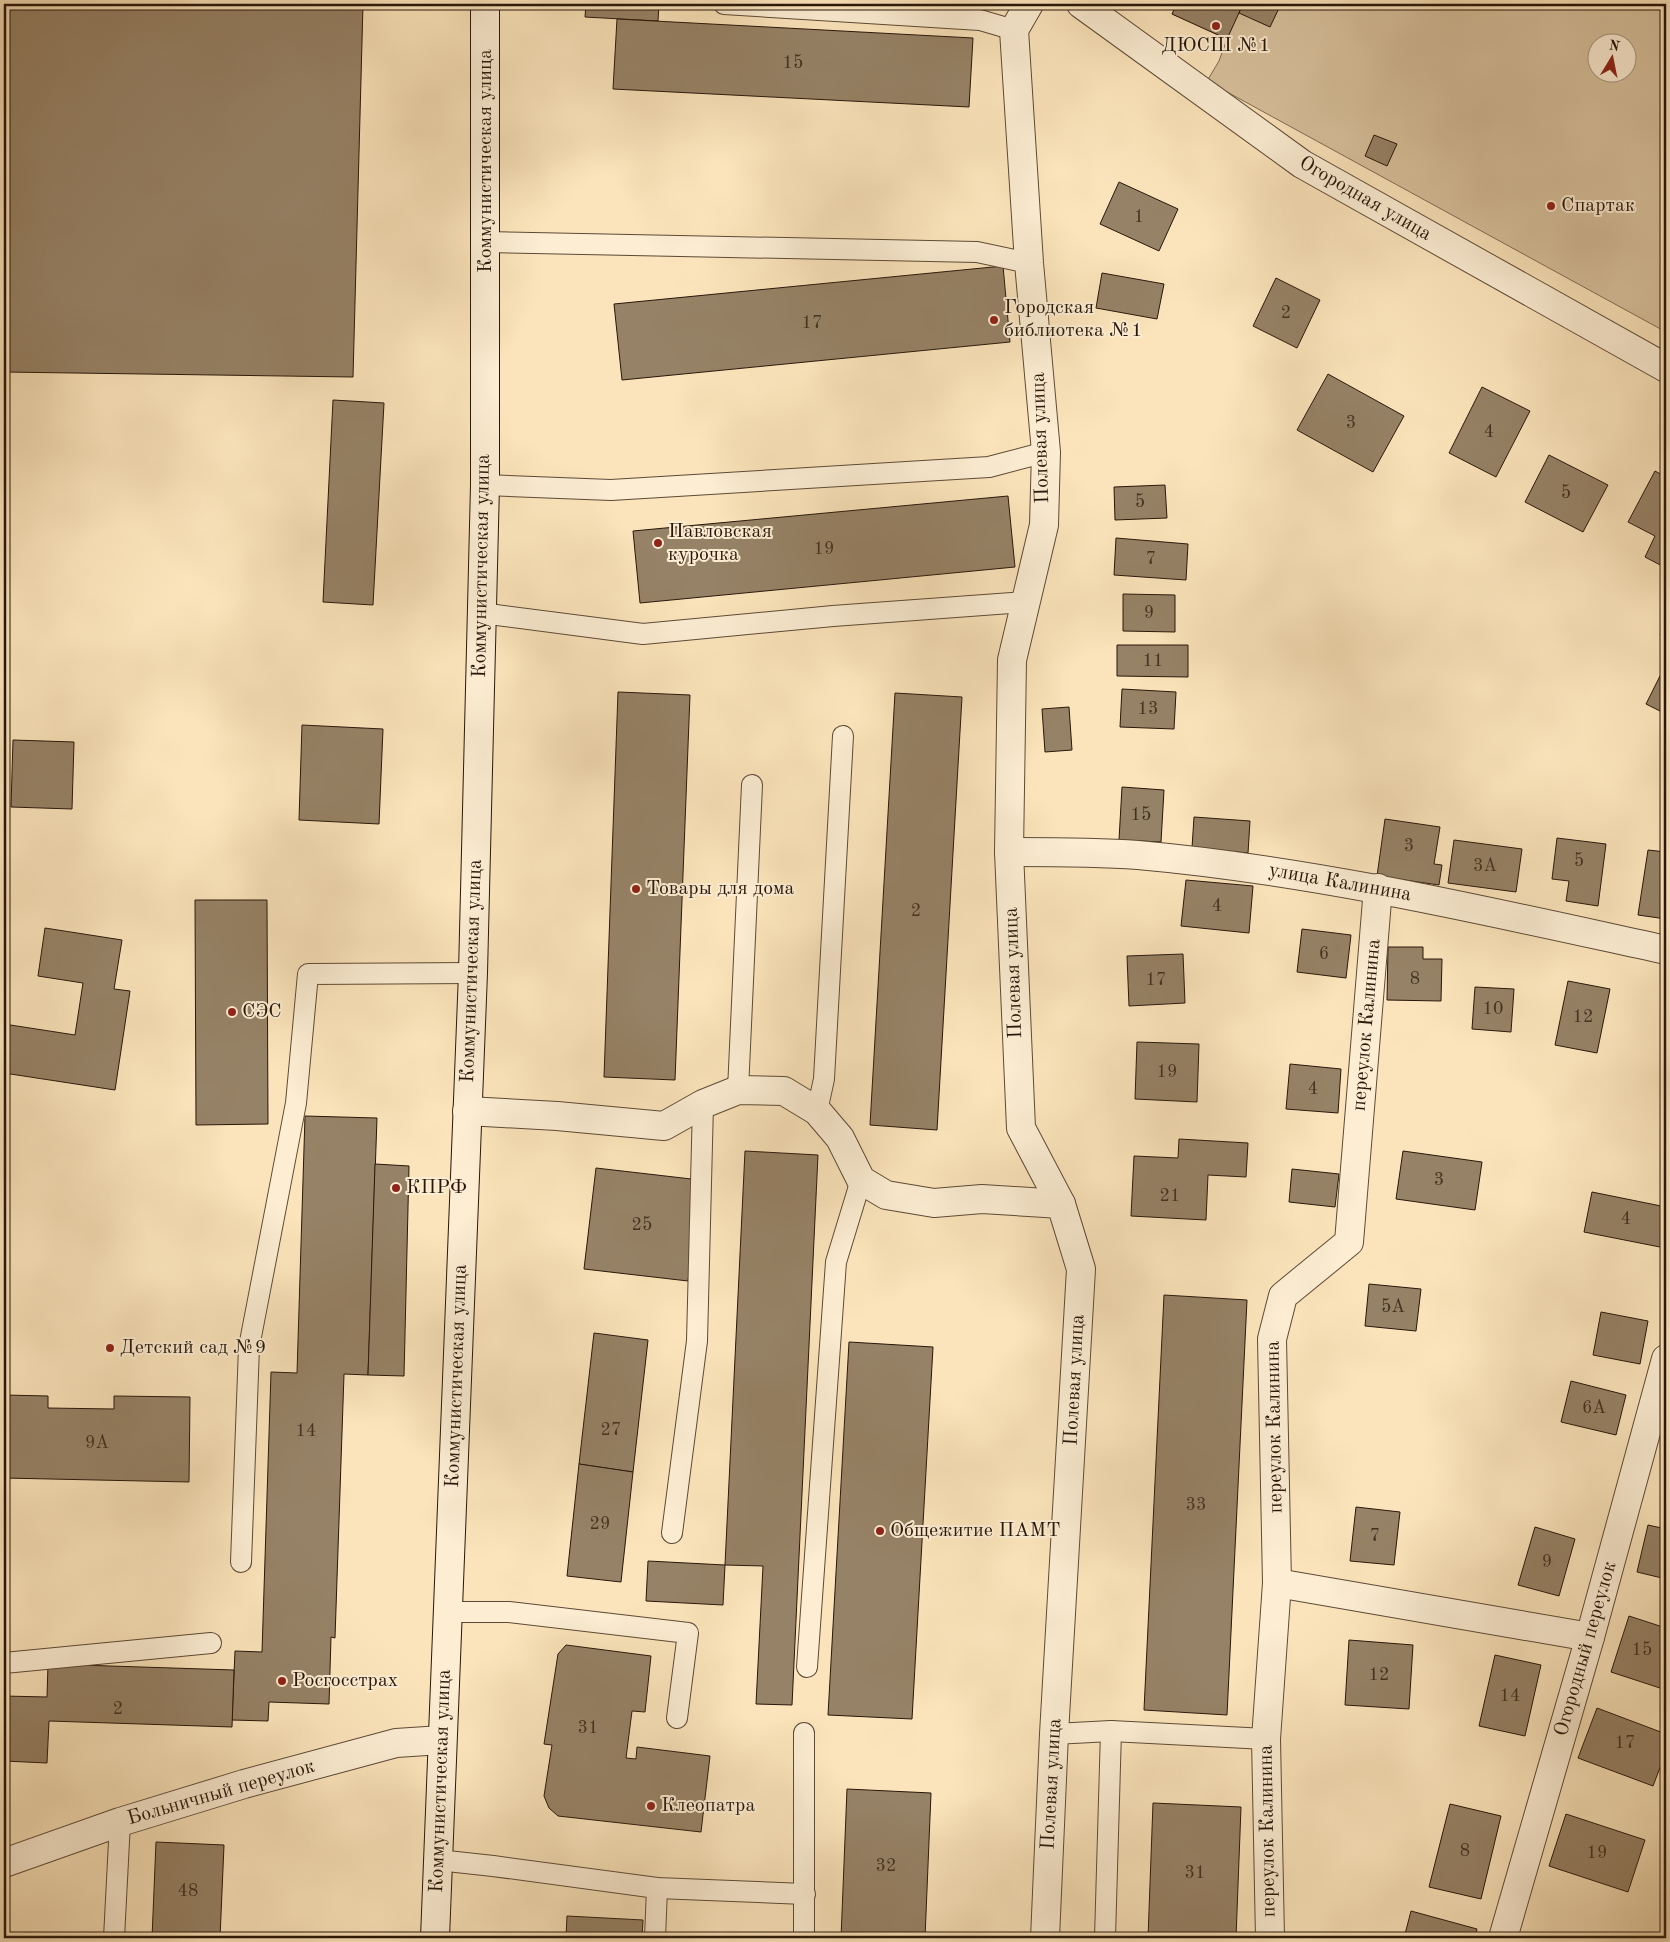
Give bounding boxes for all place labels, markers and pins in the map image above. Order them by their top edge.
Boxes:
marker: ДЮСШ №1 [1210,20,1222,32]
place label: ДЮСШ №1 [1162,36,1270,56]
place label: Спартак [1561,196,1635,216]
marker: Спартак [1545,200,1557,212]
place label: Городская библиотека №1 [1004,298,1142,341]
marker: Городская библиотека №1 [988,314,1000,326]
place label: Павловская курочка [668,522,772,565]
marker: Павловская курочка [652,537,664,549]
place label: Товары для дома [646,879,795,899]
marker: Товары для дома [630,883,642,895]
place label: СЭС [242,1002,282,1022]
marker: СЭС [226,1006,238,1018]
place label: КПРФ [406,1178,467,1198]
marker: КПРФ [390,1182,402,1194]
place label: Детский сад №9 [120,1338,266,1358]
marker: Детский сад №9 [104,1342,116,1354]
place label: Общежитие ПАМТ [890,1521,1061,1541]
marker: Общежитие ПАМТ [874,1525,886,1537]
place label: Росгосстрах [292,1671,398,1691]
marker: Росгосстрах [276,1675,288,1687]
place label: Клеопатра [661,1796,755,1816]
marker: Клеопатра [645,1800,657,1812]

